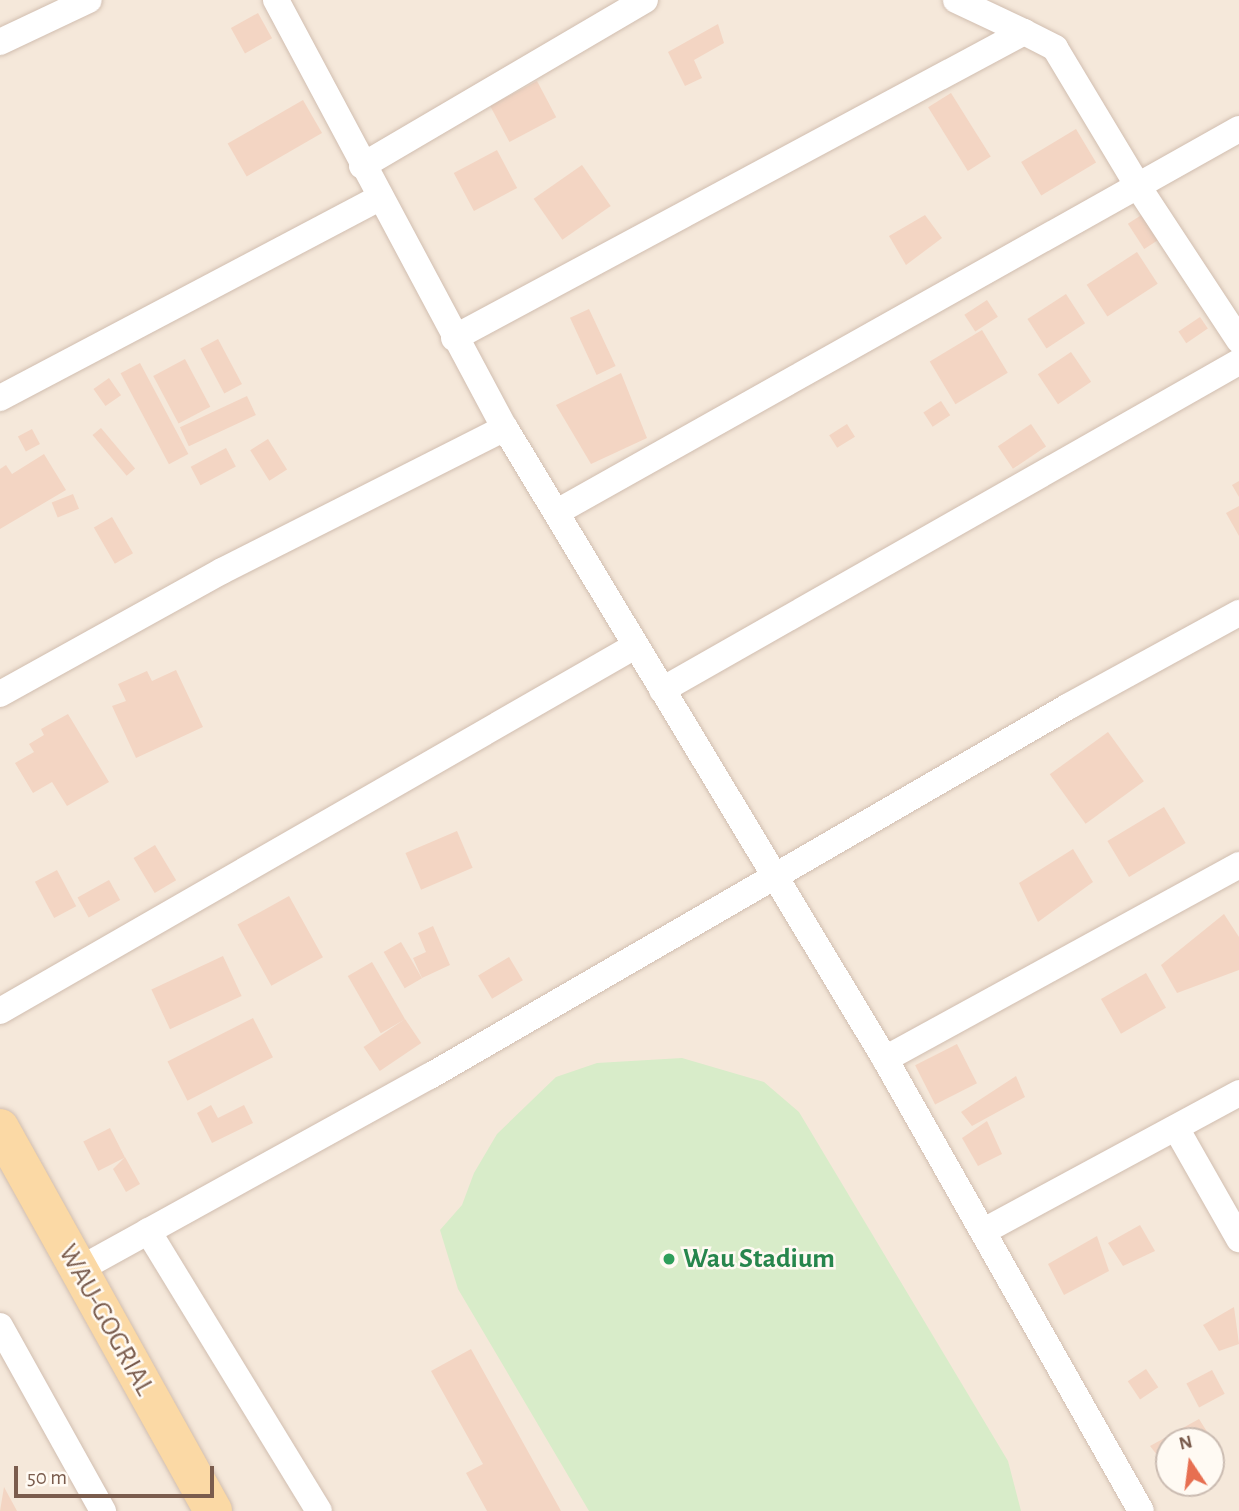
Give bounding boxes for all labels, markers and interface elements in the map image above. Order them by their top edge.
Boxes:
street label: WAU-GOGRIAL [51,1239,161,1401]
place label: Wau Stadium [683,1242,835,1276]
marker: Wau Stadium [661,1251,677,1267]
north arrow [1155,1427,1225,1497]
text: N [1177,1432,1194,1454]
scale bar [18,1452,217,1496]
text: 50 m [27,1467,67,1488]

